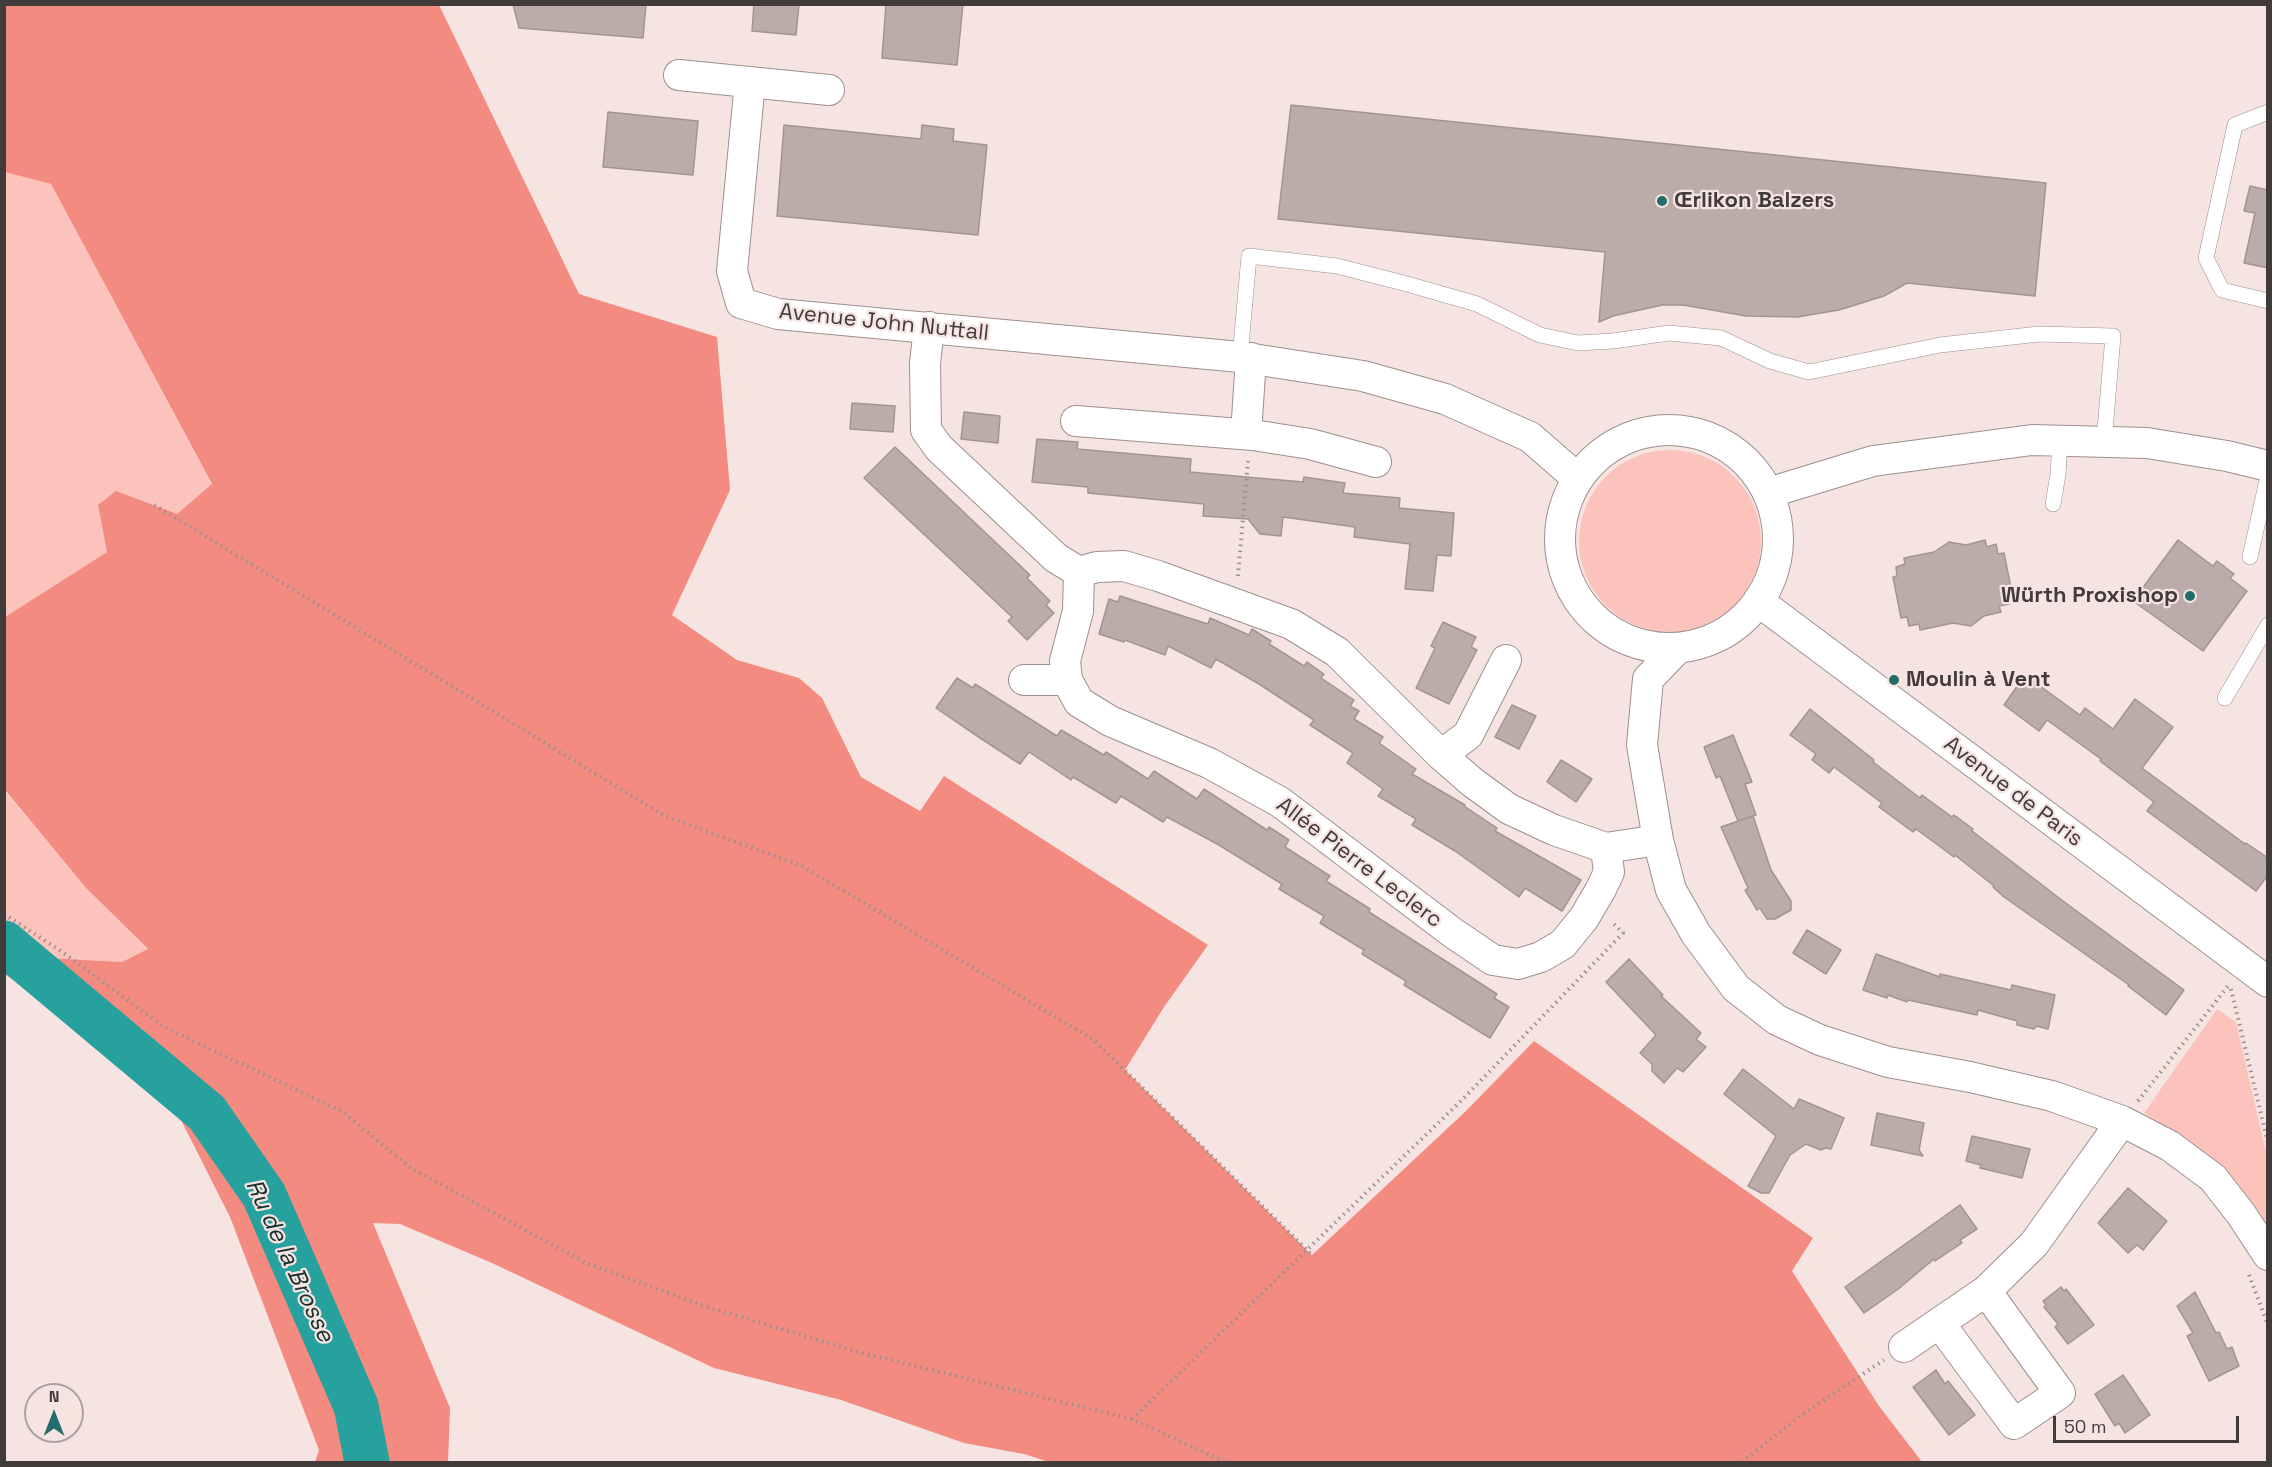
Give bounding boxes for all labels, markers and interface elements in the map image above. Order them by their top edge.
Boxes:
place label: Œrlikon Balzers [1674,188,1834,214]
marker: Œrlikon Balzers [1655,194,1669,208]
street label: Avenue John Nuttall [778,299,990,347]
place label: Würth Proxishop [2001,583,2178,609]
marker: Würth Proxishop [2183,589,2197,603]
place label: Moulin à Vent [1906,667,2050,693]
marker: Moulin à Vent [1887,673,1901,687]
street label: Avenue de Paris [1938,731,2088,853]
street label: Allée Pierre Leclerc [1271,792,1447,934]
water label: Ru de la Brosse [239,1175,339,1347]
north arrow [24,1383,84,1443]
text: N [49,1386,59,1407]
scale bar [2056,1404,2242,1442]
text: 50 m [2064,1415,2106,1438]

